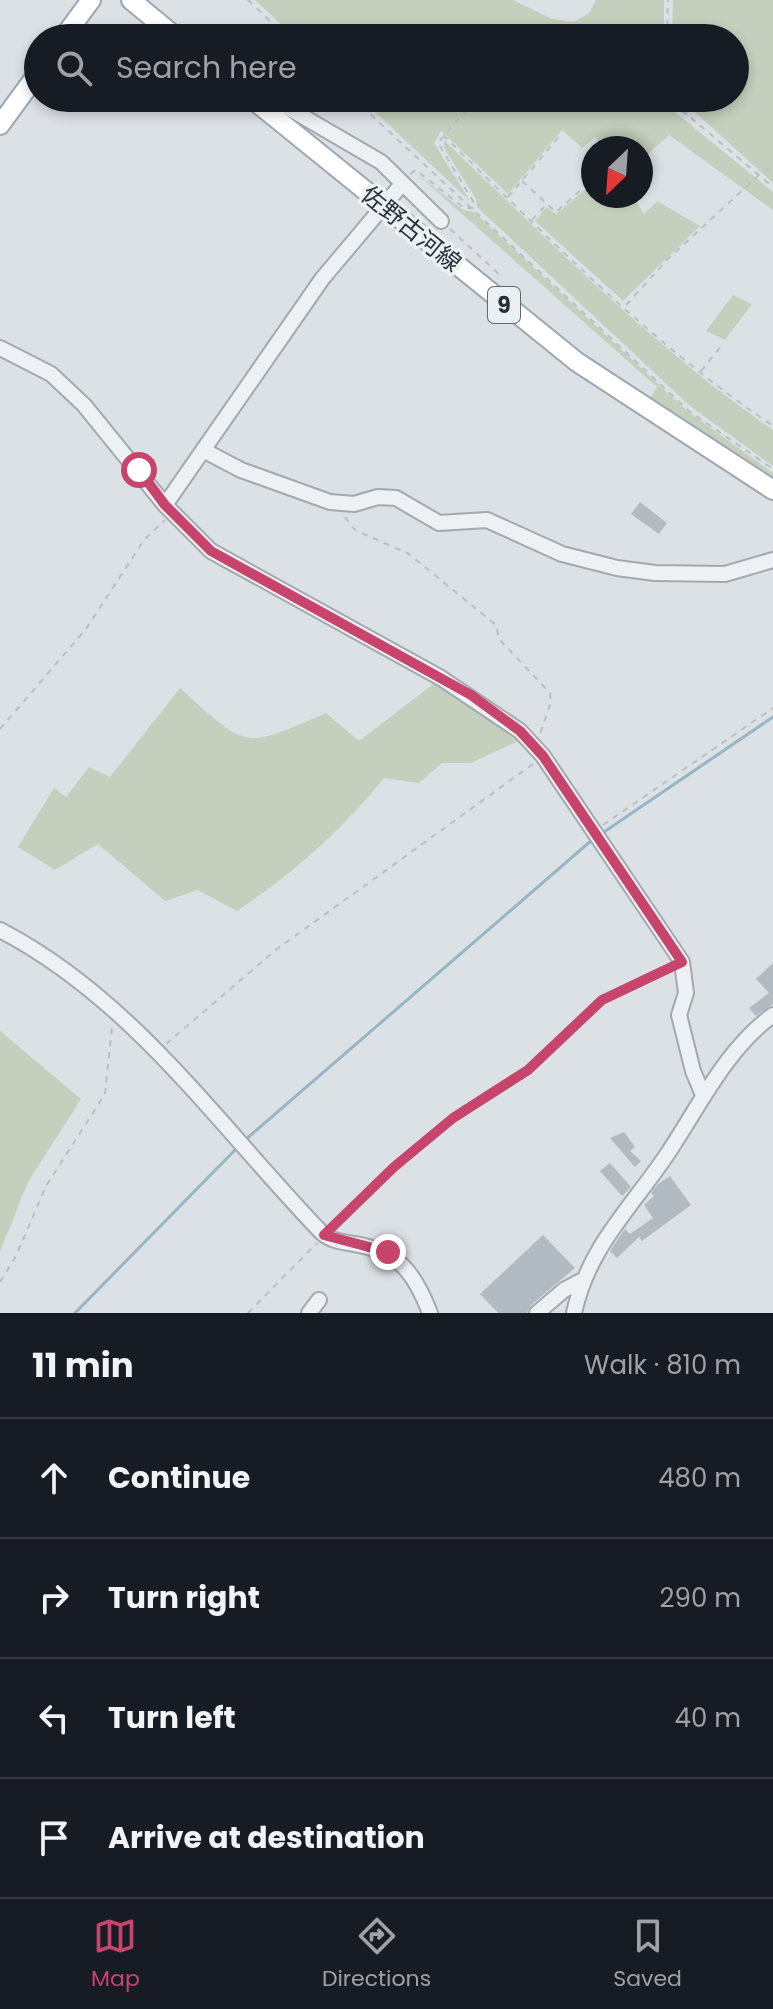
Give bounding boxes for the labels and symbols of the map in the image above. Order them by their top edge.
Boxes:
north arrow [581,136,653,208]
street label: 佐野古河線 [354,178,468,279]
road number: 9 [488,287,520,323]
route start [121,452,157,488]
route end [370,1234,406,1270]

